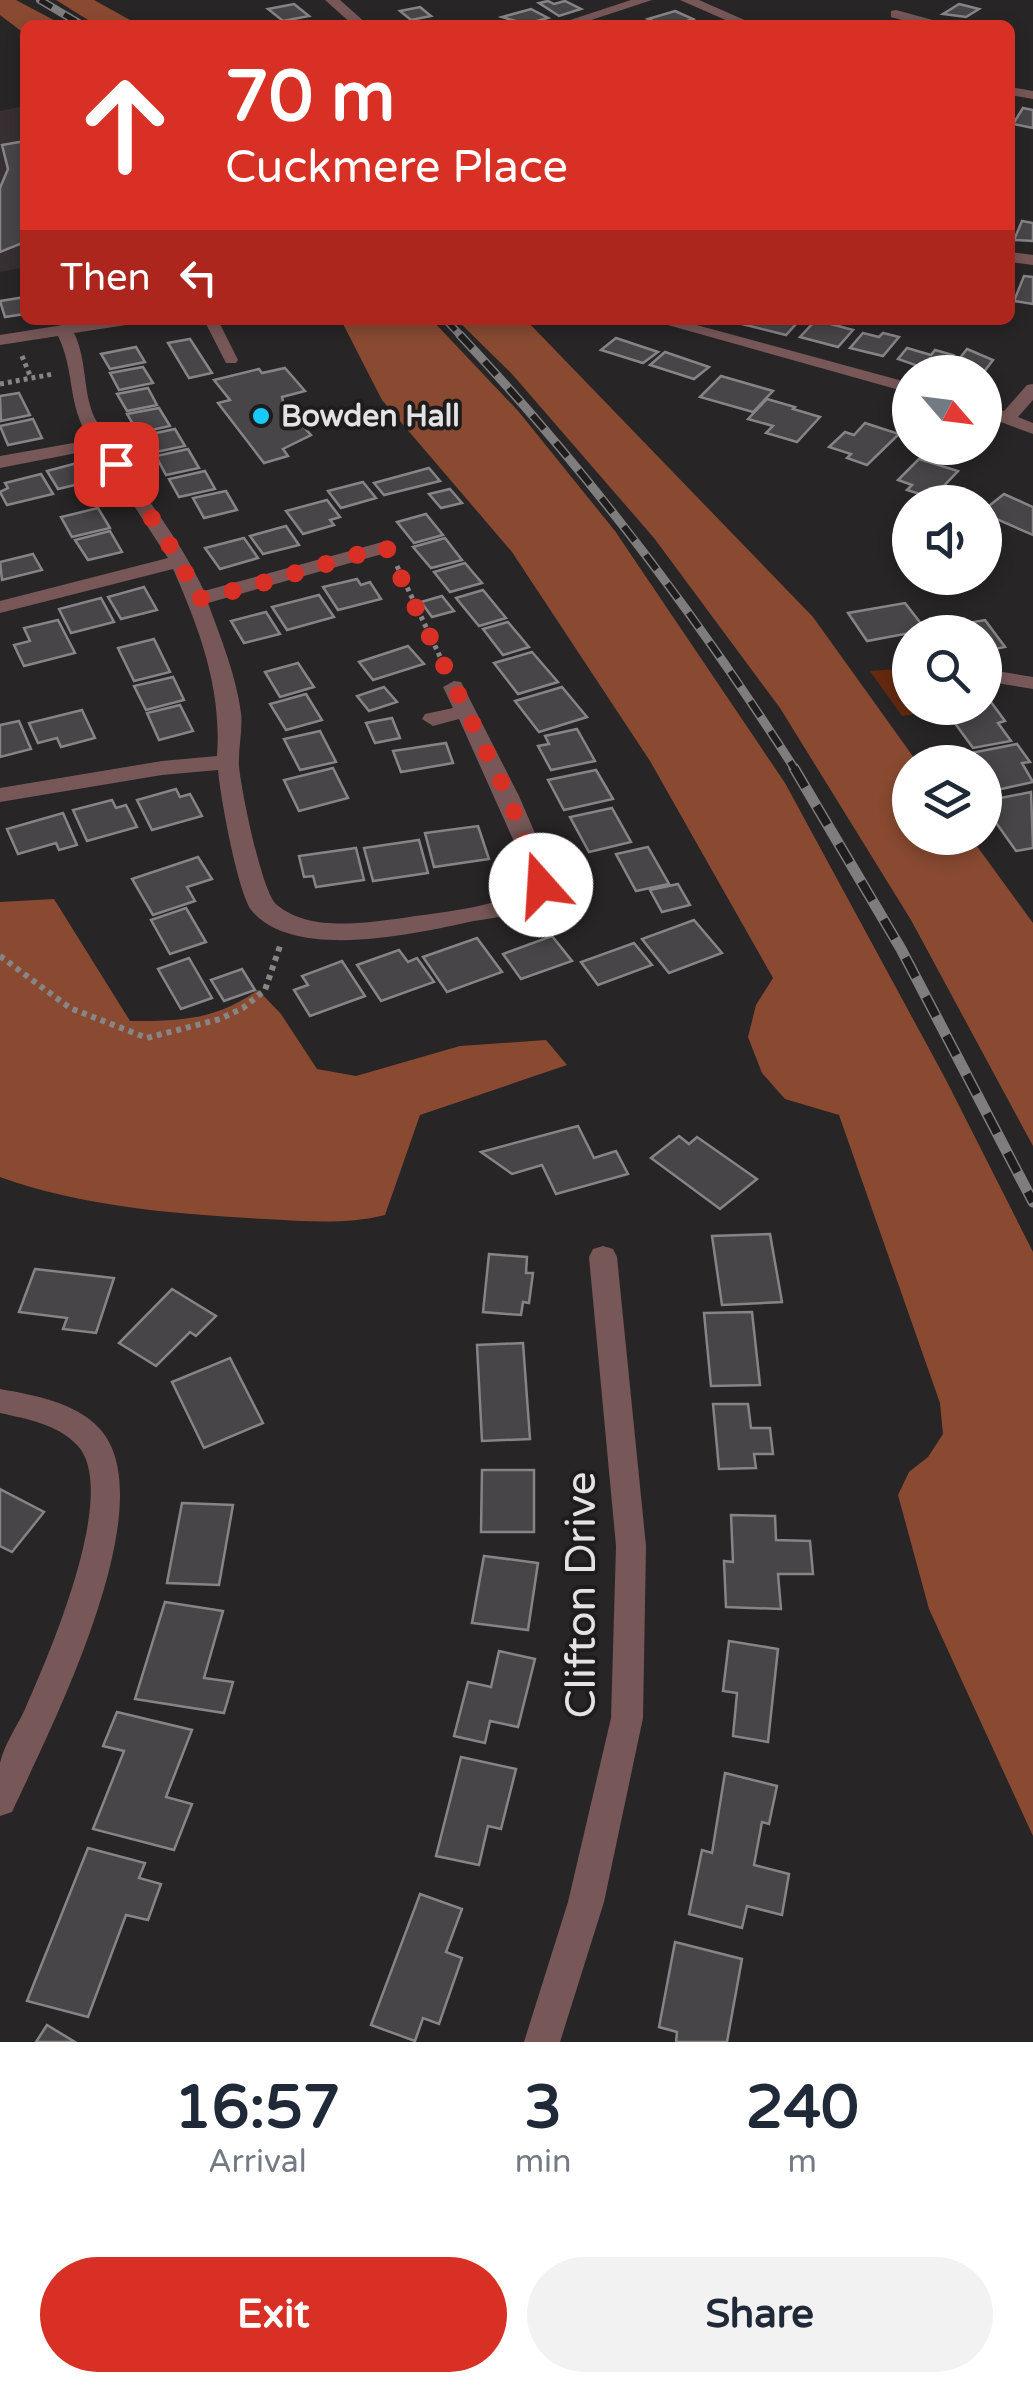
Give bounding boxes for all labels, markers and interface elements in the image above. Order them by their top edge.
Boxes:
text: 70 m [225,56,395,140]
icon: ahead [60,60,190,190]
text: Cuckmere Place [225,141,568,195]
icon: left [171,250,226,305]
text: Then [60,255,151,301]
north arrow [892,355,1002,465]
map controls [892,355,1002,855]
place label: Bowden Hall [281,398,460,435]
marker: Bowden Hall [250,405,272,427]
pin [74,422,159,507]
icon: arrive [89,437,144,492]
button: sound [892,485,1002,595]
button: search [892,615,1002,725]
button: layers [892,745,1002,855]
position arrow [489,833,593,937]
street label: Clifton Drive [556,1472,607,1718]
text: 16:57 [174,2072,341,2144]
text: 3 [524,2072,562,2144]
text: 240 [746,2072,859,2144]
text: Arrival [208,2143,307,2181]
text: min [515,2143,572,2181]
text: m [788,2143,817,2181]
button: Exit [40,2257,507,2372]
button: Share [527,2257,993,2372]

